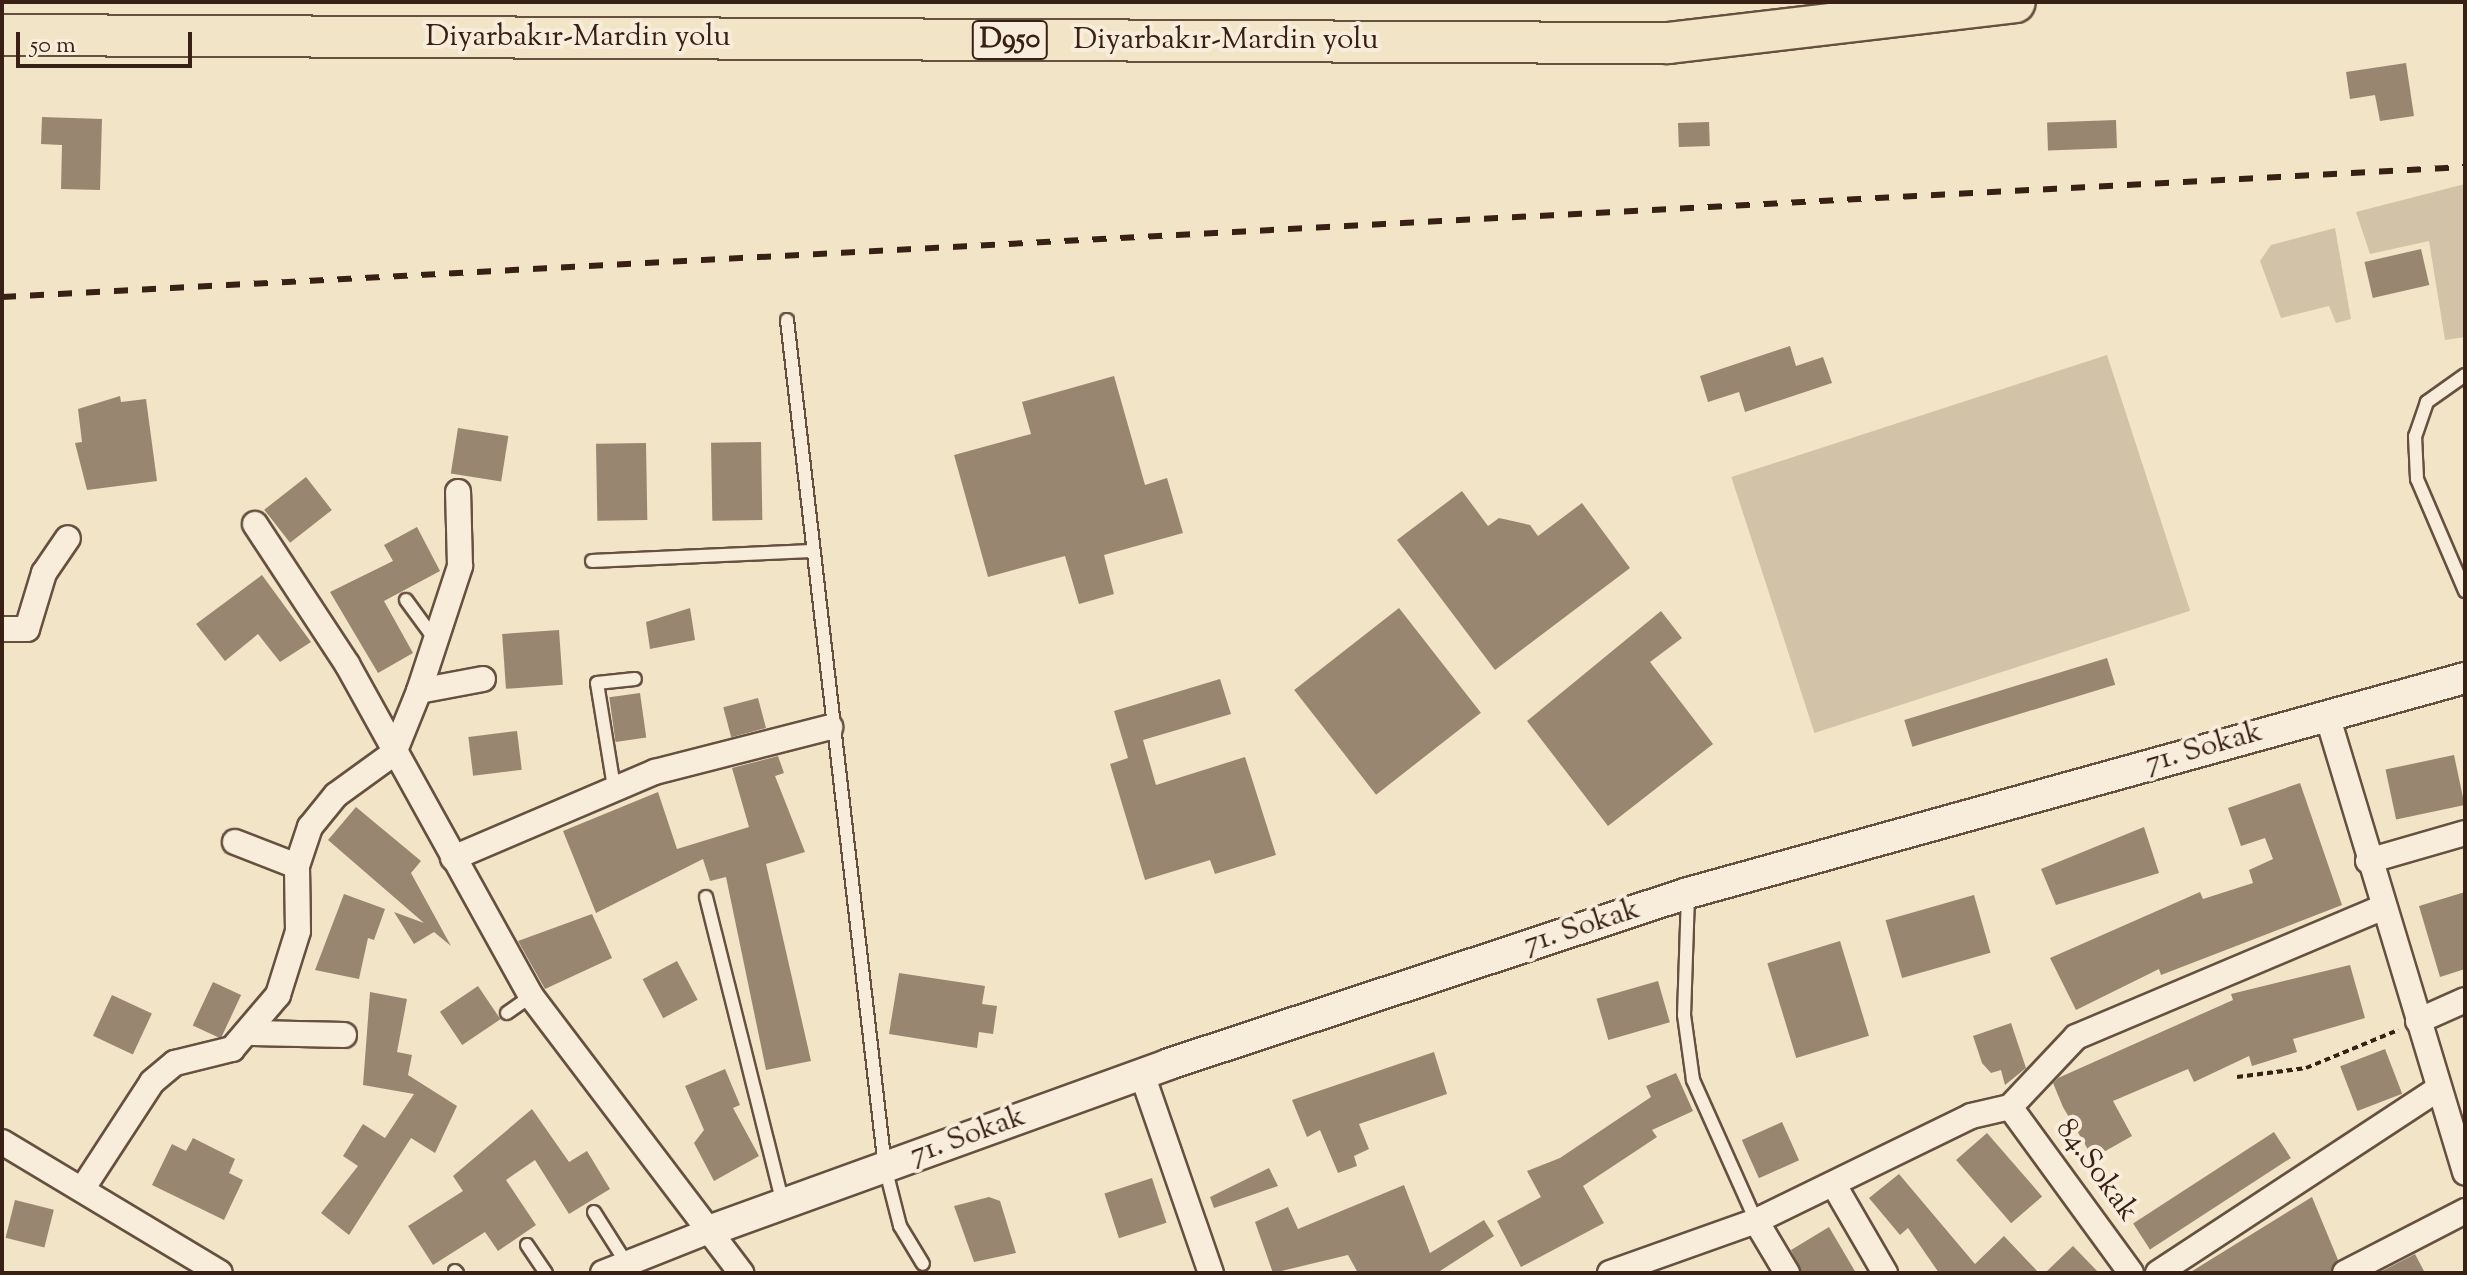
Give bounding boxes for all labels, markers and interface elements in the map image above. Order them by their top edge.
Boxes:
scale bar [20,16,196,66]
road number: D950 [970,16,1050,64]
street label: Diyarbakır-Mardin yolu [425,20,731,56]
street label: Diyarbakır-Mardin yolu [1073,23,1379,59]
text: 50 m [30,29,76,63]
street label: 71. Sokak [2141,715,2267,783]
street label: 71. Sokak [1519,892,1645,964]
street label: 71. Sokak [906,1100,1030,1174]
street label: 84.Sokak [2047,1113,2145,1229]

